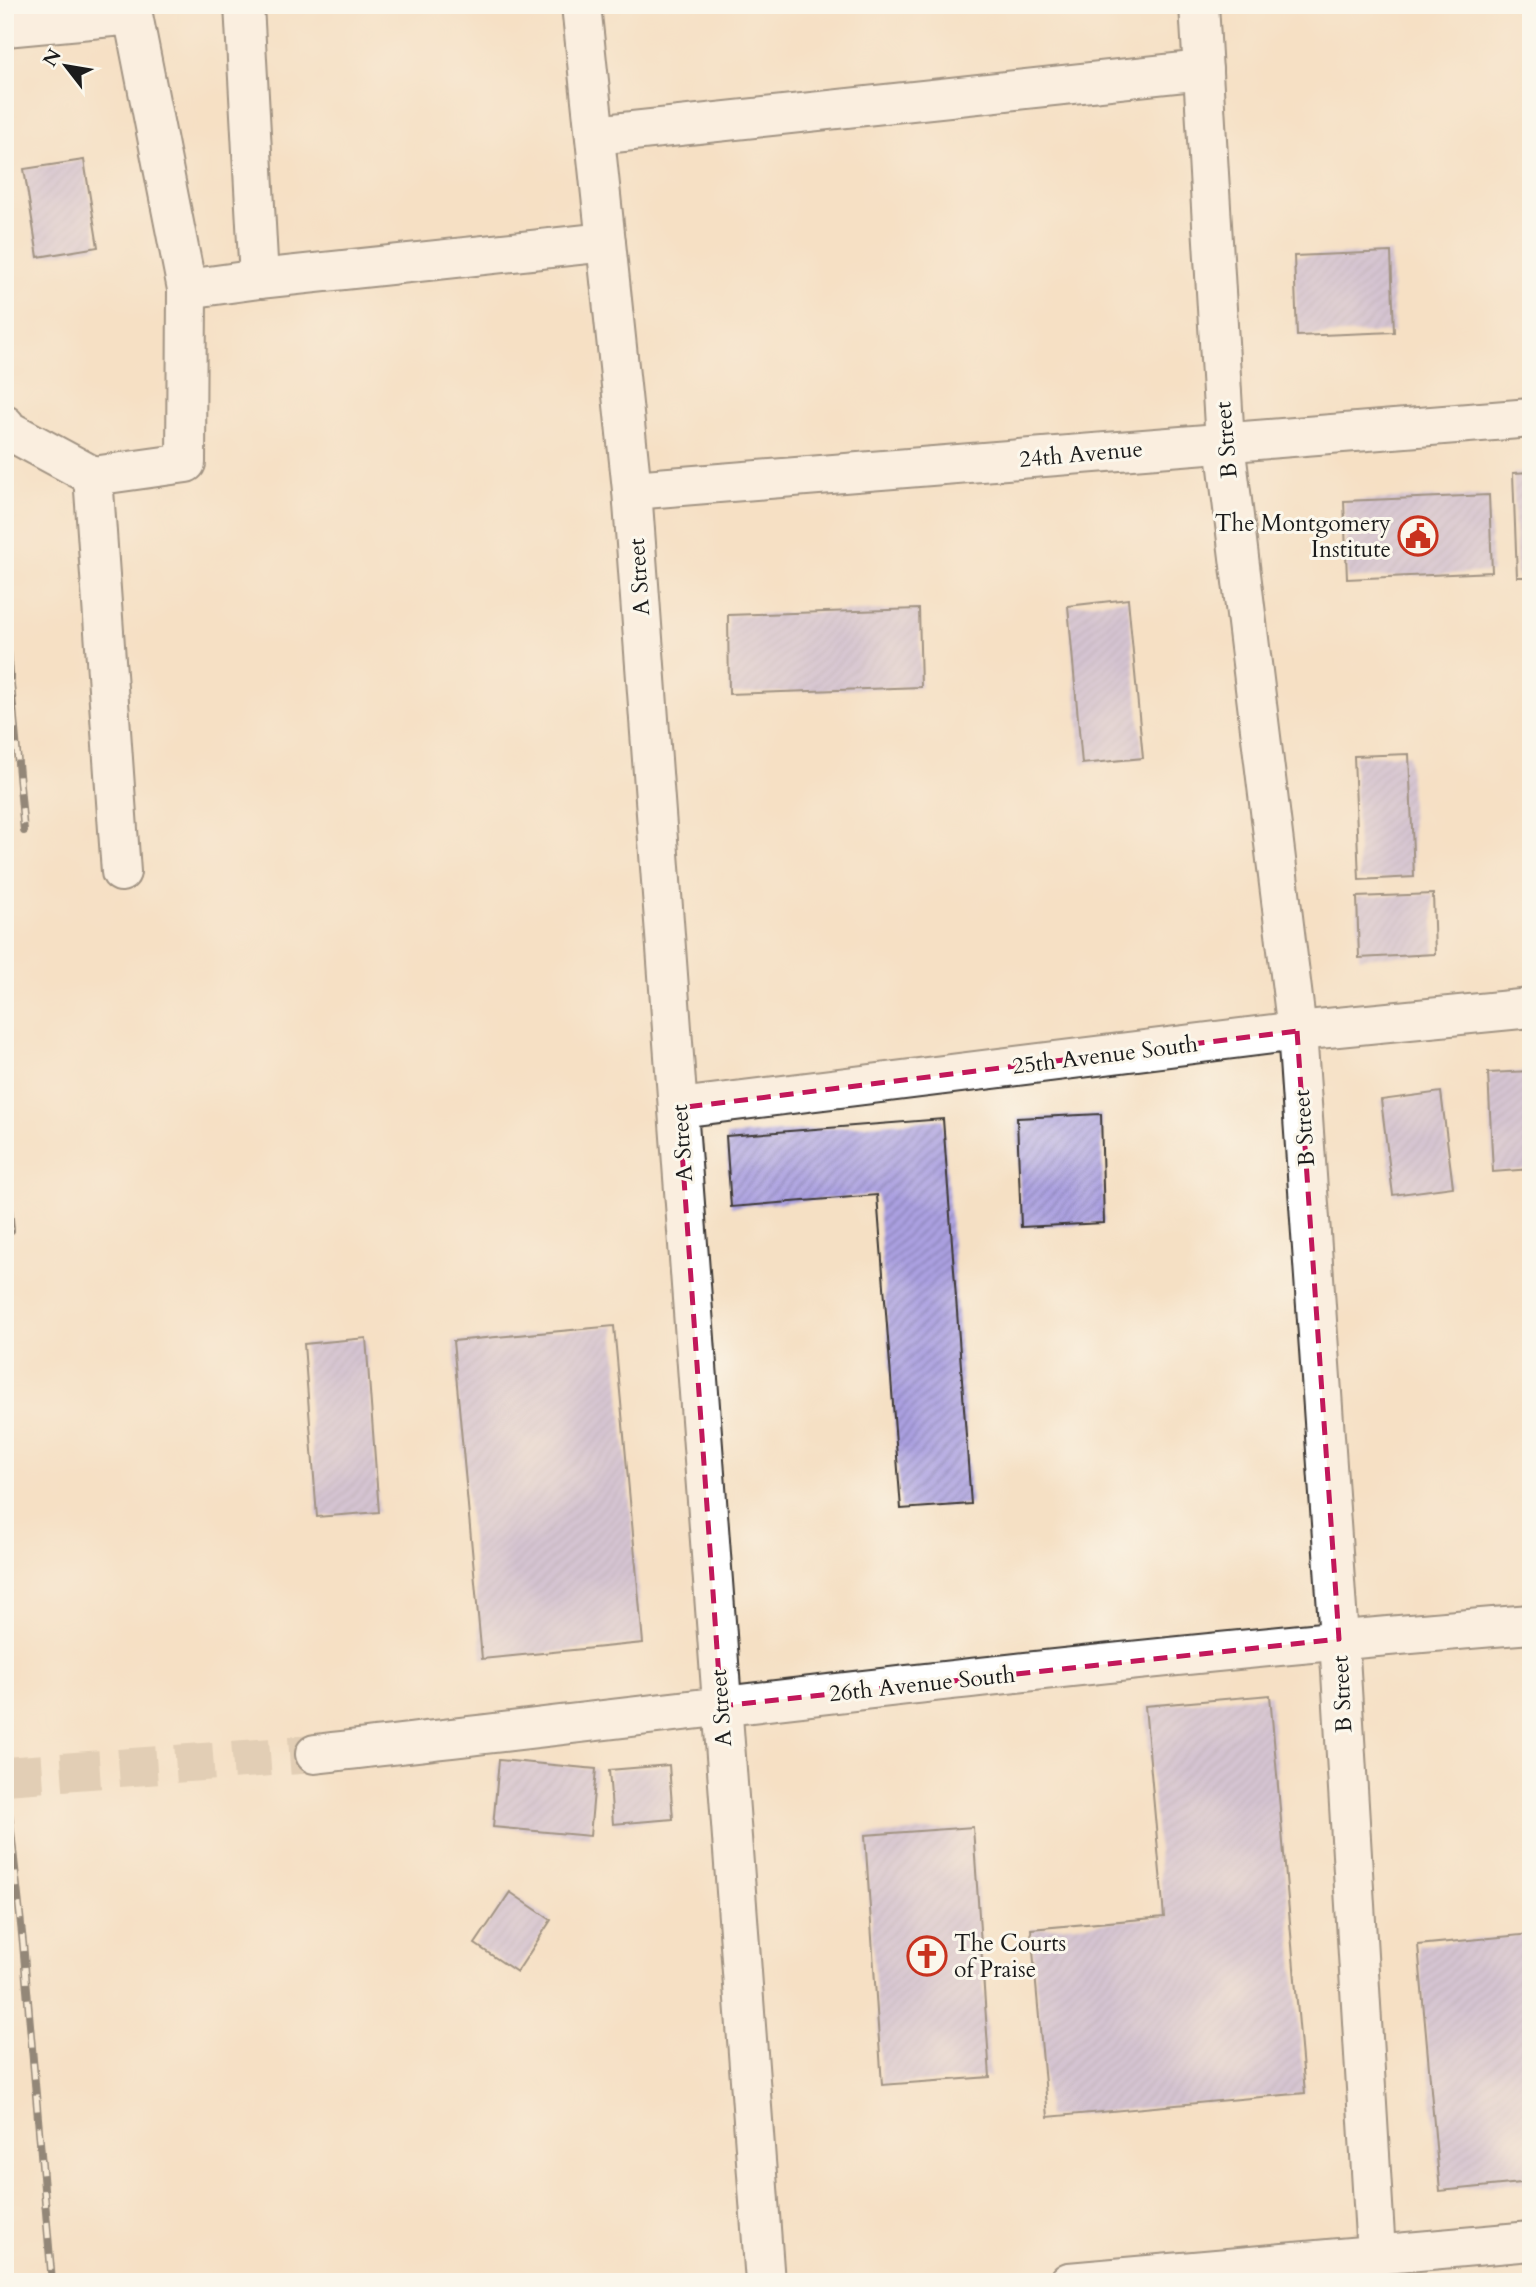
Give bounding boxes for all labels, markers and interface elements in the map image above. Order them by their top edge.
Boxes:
north arrow [32,32,102,102]
text: N [37,44,68,72]
street label: B Street [1207,400,1245,480]
street label: 24th Avenue [1018,433,1144,475]
place label: The Montgomery Institute [1215,508,1391,565]
public building icon: The Montgomery Institute [1397,515,1439,557]
street label: A Street [621,537,657,617]
street label: 25th Avenue South [1010,1028,1200,1082]
street label: B Street [1286,1088,1322,1168]
street label: A Street [664,1103,700,1183]
street label: B Street [1325,1655,1359,1733]
street label: 26th Avenue South [827,1659,1017,1709]
street label: A Street [703,1668,739,1748]
place label: The Courts of Praise [954,1928,1066,1985]
church icon: The Courts of Praise [906,1935,948,1977]

